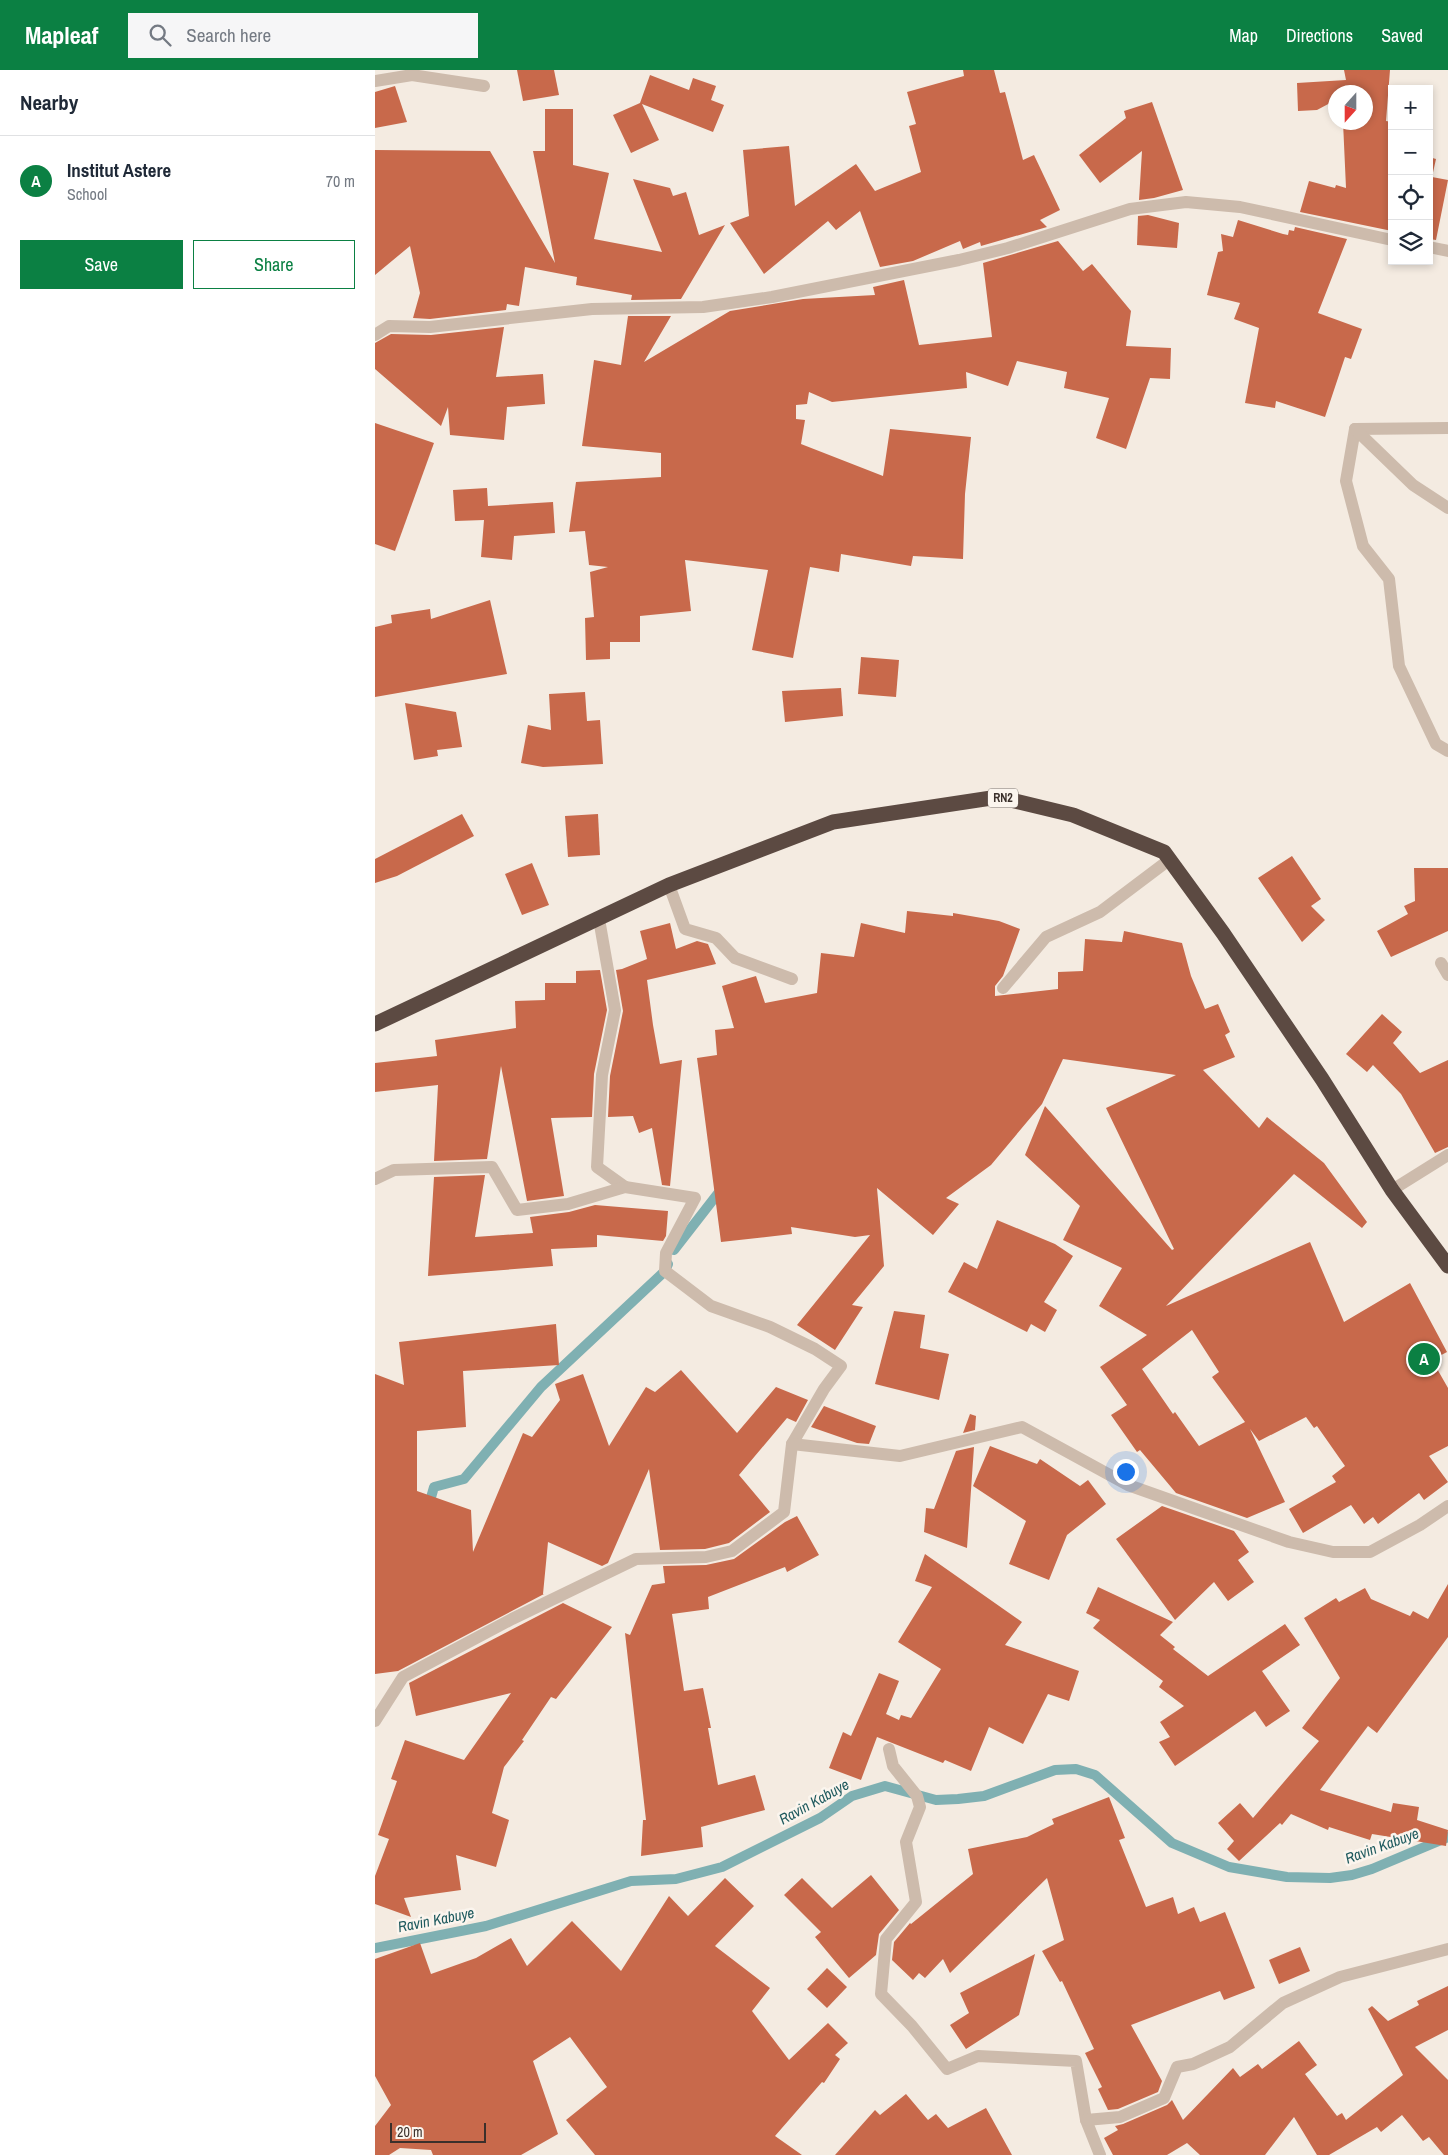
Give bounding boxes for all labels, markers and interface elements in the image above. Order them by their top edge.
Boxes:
search box [128,13,478,58]
text: Mapleaf [25,19,98,51]
icon: search [146,21,174,49]
text: Search here [186,22,271,48]
text: Map [1229,23,1258,48]
text: Directions [1286,23,1353,48]
text: Saved [1381,23,1423,48]
north arrow [1328,85,1373,130]
map controls [1388,85,1433,265]
button: + [1388,85,1433,130]
text: Nearby [20,88,78,117]
button: − [1388,130,1433,175]
text: Institut Astere [67,157,171,183]
text: A [31,170,41,192]
text: 70 m [326,170,355,192]
button: locate [1388,175,1433,220]
text: School [67,183,107,205]
button: layers [1388,220,1433,265]
button: Save [20,240,183,289]
button: Share [193,240,355,289]
road number: RN2 [988,788,1018,808]
pin: A [1408,1340,1440,1378]
your location [1113,1459,1139,1485]
water label: Ravin Kabuye [775,1774,853,1829]
water label: Ravin Kabuye [1342,1822,1422,1869]
water label: Ravin Kabuye [396,1902,476,1937]
scale bar [390,2120,486,2143]
text: 20 m [397,2123,423,2141]

